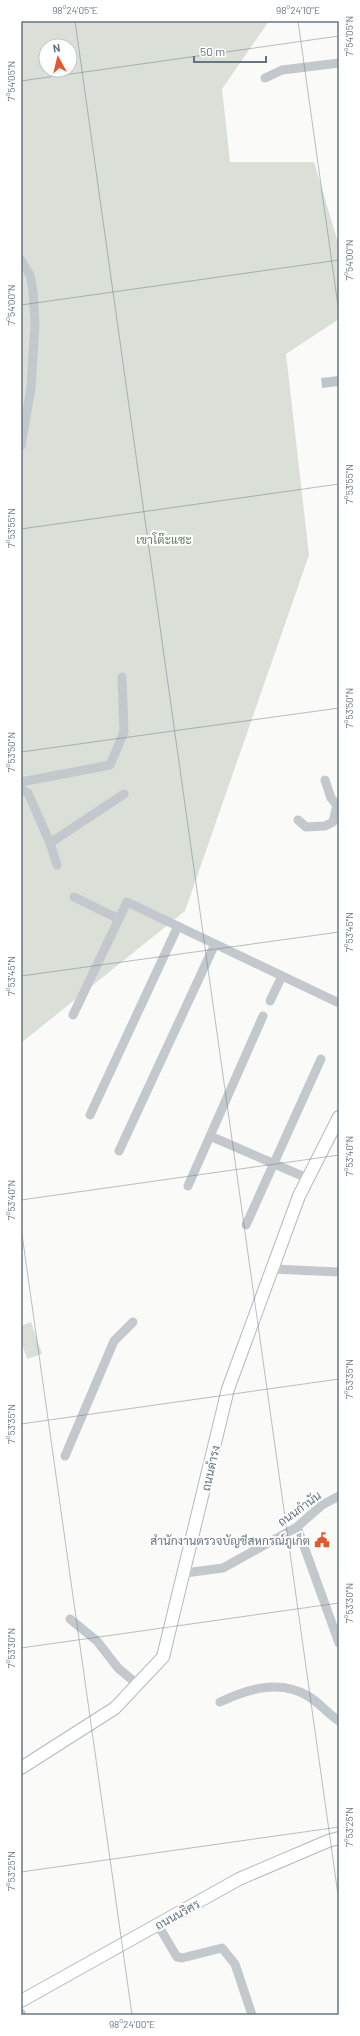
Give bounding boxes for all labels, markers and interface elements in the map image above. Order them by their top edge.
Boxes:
text: 98°24'05"E [52,4,98,16]
text: 98°24'10"E [276,4,320,16]
text: 7°54'05"N [343,16,355,56]
north arrow [38,38,78,78]
scale bar [194,38,266,64]
text: N [52,41,61,55]
text: 50 m [200,44,225,58]
text: 7°54'05"N [5,61,17,101]
text: 7°54'00"N [343,239,355,281]
text: 7°54'00"N [5,284,17,326]
text: 7°53'55"N [343,464,355,504]
text: 7°53'55"N [5,508,17,548]
park label: เขาโต๊ะแซะ [136,532,192,546]
text: 7°53'50"N [343,688,355,728]
text: 7°53'50"N [5,732,17,772]
text: 7°53'45"N [343,912,355,952]
text: 7°53'45"N [5,956,17,996]
text: 7°53'40"N [343,1136,355,1176]
text: 7°53'40"N [5,1180,17,1220]
text: 7°53'35"N [343,1359,355,1399]
text: 7°53'35"N [5,1404,17,1444]
street label: ถนนดำรง [198,1444,222,1492]
street label: ถนนกำนัน [275,1487,324,1528]
public building icon: สำนักงานตรวจบัญชีสหกรณ์ภูเก็ต [313,1531,331,1549]
place label: สำนักงานตรวจบัญชีสหกรณ์ภูเก็ต [150,1532,310,1549]
text: 7°53'30"N [343,1583,355,1623]
text: 7°53'30"N [5,1628,17,1668]
text: 7°53'25"N [343,1807,355,1847]
text: 7°53'25"N [5,1851,17,1891]
street label: ถนนนริศร [152,1896,202,1932]
text: 98°24'00"E [109,2018,155,2030]

